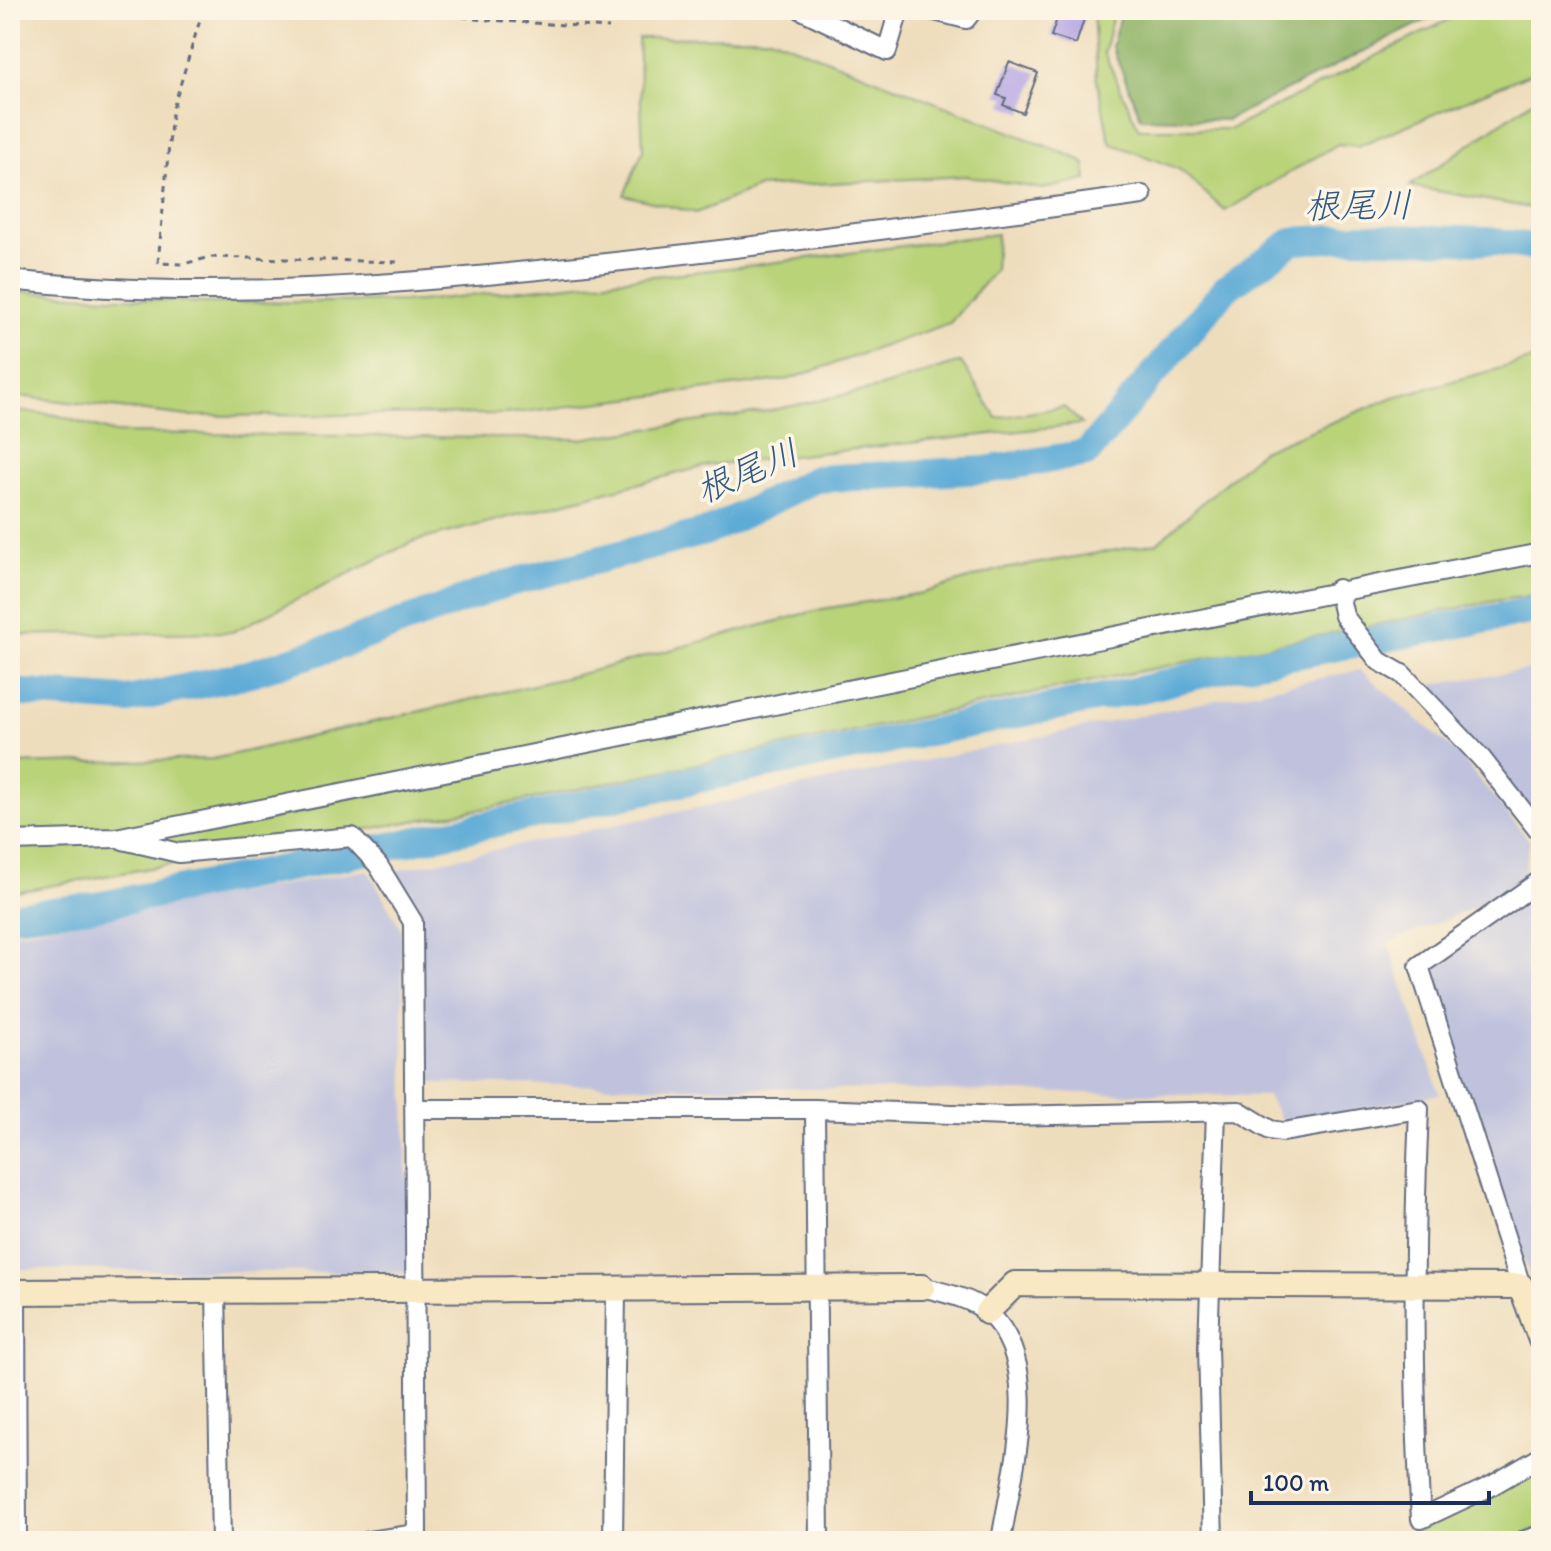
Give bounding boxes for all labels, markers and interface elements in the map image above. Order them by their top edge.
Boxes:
water label: 根尾川 [1304,183,1412,227]
water label: 根尾川 [689,430,805,512]
scale bar [1251,1455,1489,1505]
text: 100 m [1263,1468,1329,1497]

